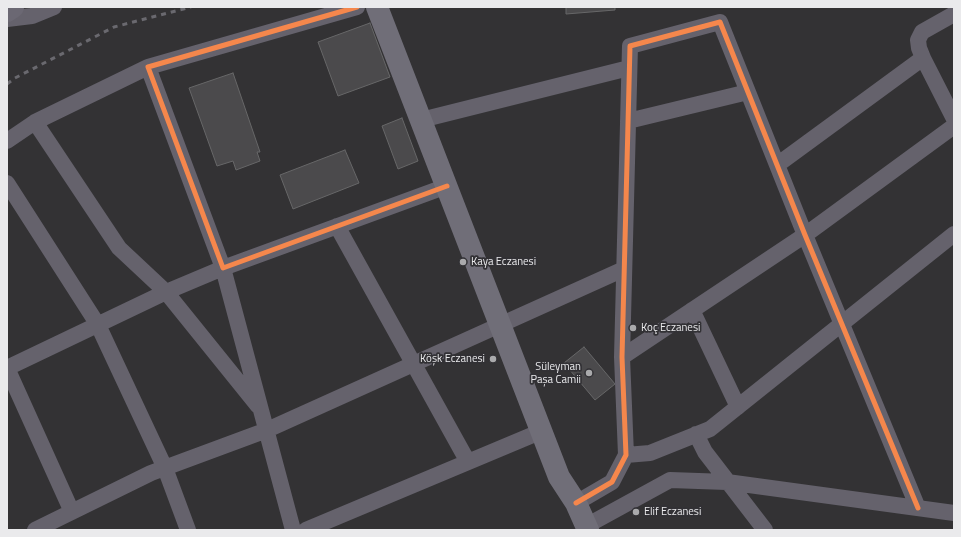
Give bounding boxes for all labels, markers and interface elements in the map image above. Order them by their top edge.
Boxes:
place label: Kaya Eczanesi [471,255,536,269]
marker: Kaya Eczanesi [458,257,468,267]
place label: Koç Eczanesi [641,321,700,335]
marker: Koç Eczanesi [628,323,638,333]
place label: Köşk Eczanesi [420,352,485,366]
marker: Köşk Eczanesi [488,354,498,364]
place label: Süleyman Paşa Camii [530,360,581,386]
marker: Süleyman Paşa Camii [584,368,594,378]
place label: Elif Eczanesi [644,505,701,519]
marker: Elif Eczanesi [631,507,641,517]

